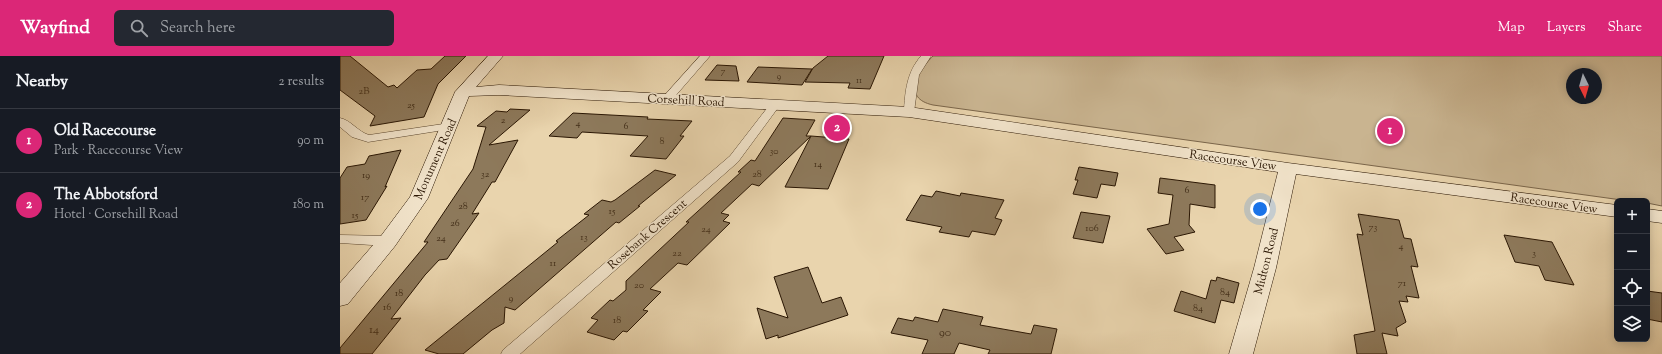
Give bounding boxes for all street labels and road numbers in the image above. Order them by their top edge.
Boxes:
street label: Corsehill Road [647,90,725,112]
street label: Monument Road [410,116,462,203]
street label: Racecourse View [1188,146,1278,176]
street label: Racecourse View [1509,189,1599,219]
street label: Rosebank Crescent [604,195,691,274]
street label: Midton Road [1250,226,1284,297]

